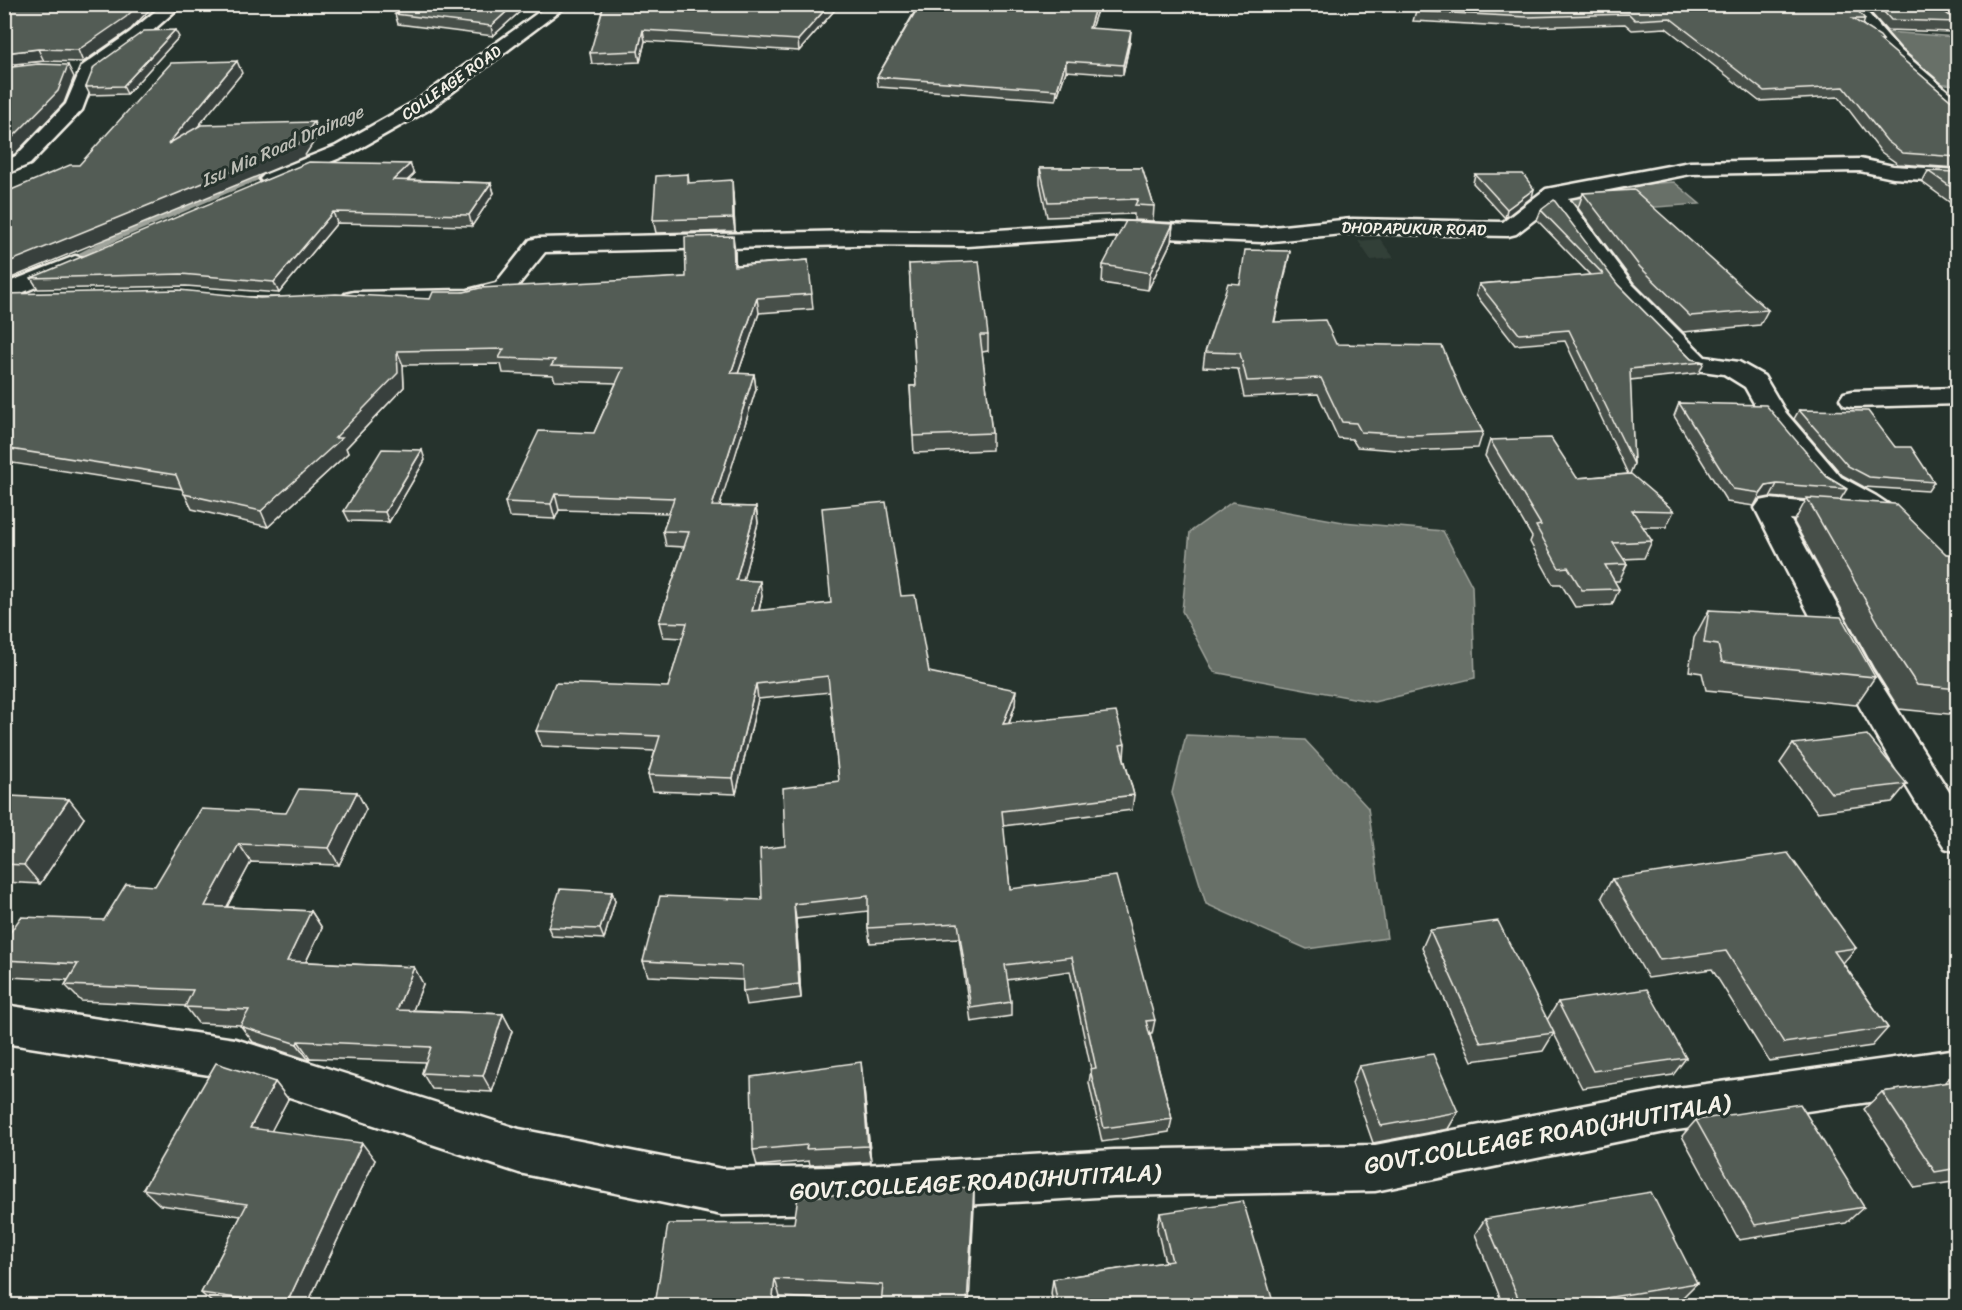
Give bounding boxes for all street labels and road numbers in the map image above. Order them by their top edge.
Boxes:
street label: COLLEAGE ROAD [395,37,508,128]
street label: DHOPAPUKUR ROAD [1341,213,1487,244]
street label: GOVT.COLLEAGE ROAD(JHUTITALA) [1361,1081,1735,1187]
street label: GOVT.COLLEAGE ROAD(JHUTITALA) [789,1151,1163,1213]

